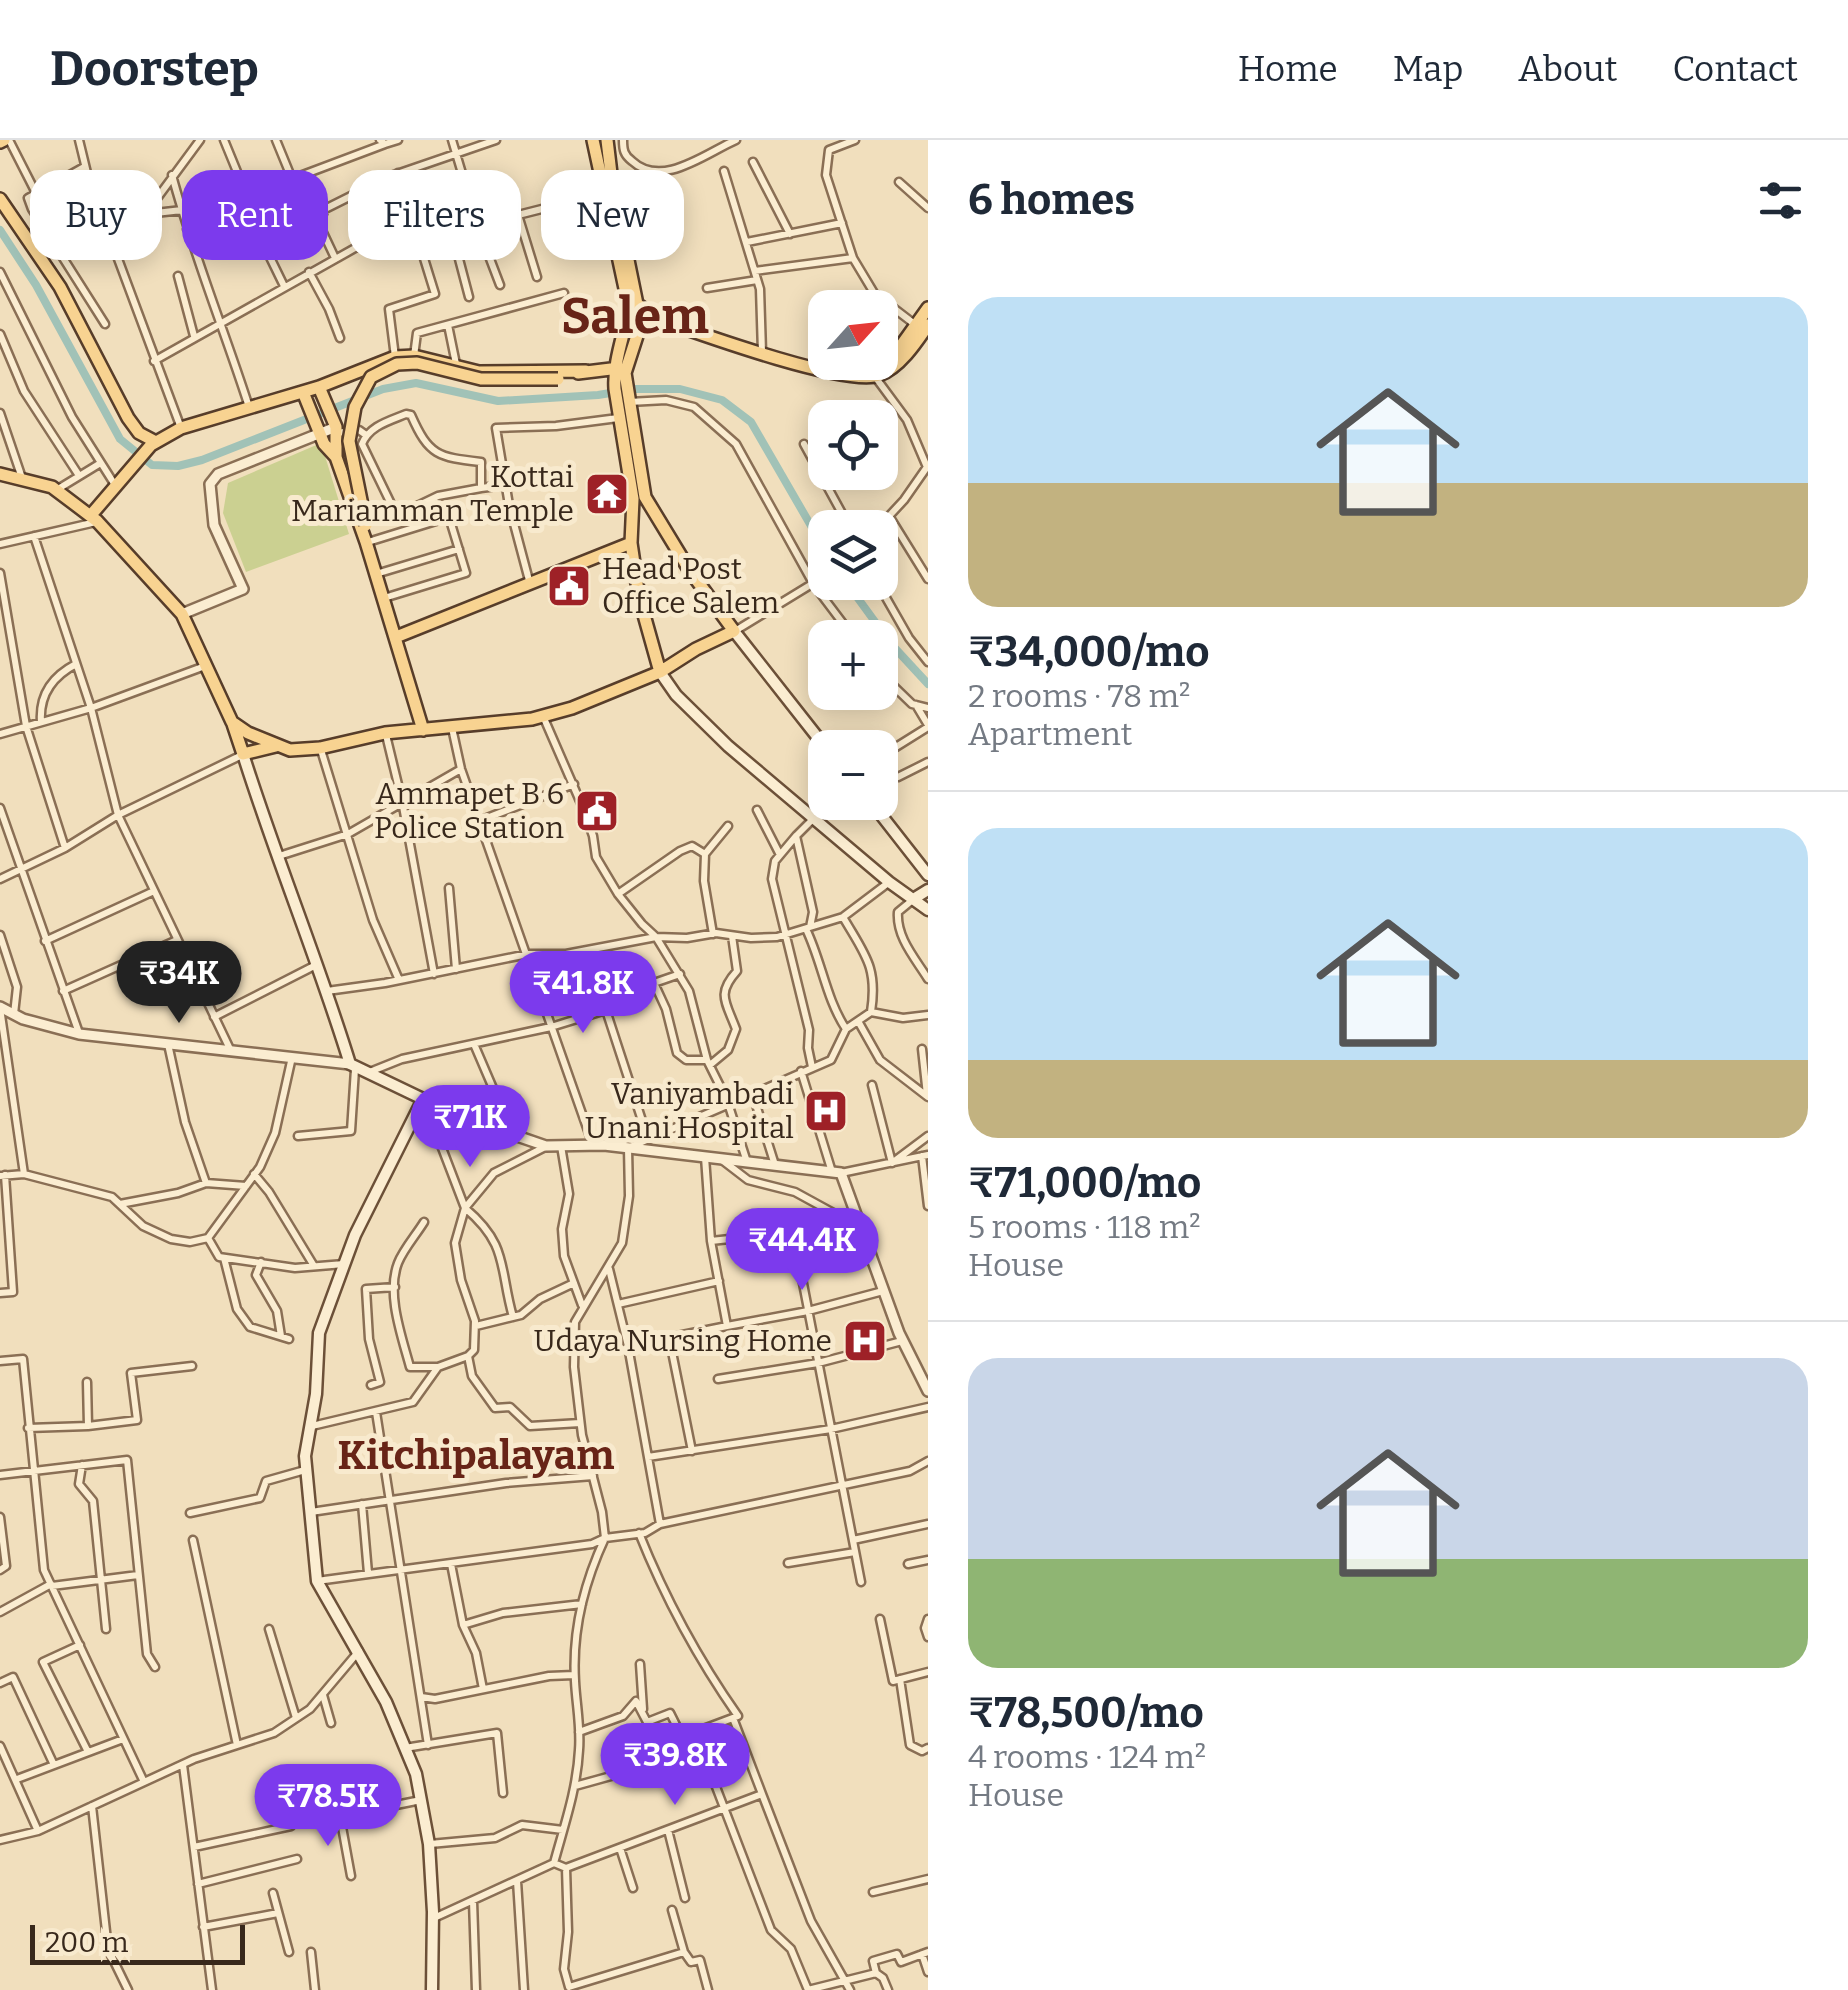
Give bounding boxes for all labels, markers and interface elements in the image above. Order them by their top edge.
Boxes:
text: Doorstep [50,40,259,98]
text: Home [1238,48,1338,90]
text: Map [1393,48,1463,90]
text: About [1518,48,1617,90]
text: Contact [1672,48,1798,90]
chip: Buy [30,170,162,260]
chip: Rent [182,170,328,260]
chip: Filters [348,170,521,260]
chip: New [541,170,684,260]
icon: filters [1753,173,1808,228]
text: 6 homes [968,175,1135,225]
district label: Salem [561,286,709,346]
north arrow [808,290,898,380]
map controls [808,290,898,820]
icon: home [1298,362,1478,542]
button: locate [808,400,898,490]
place label: Kottai Mariamman Temple [291,459,574,529]
temple icon: Kottai Mariamman Temple [584,471,630,517]
button: layers [808,510,898,600]
place label: Head Post Office Salem [602,551,779,621]
public building icon: Head Post Office Salem [546,563,592,609]
button: + [808,620,898,710]
text: ₹34,000/mo [968,627,1210,677]
text: 2 rooms · 78 m² [968,677,1190,715]
text: Apartment [968,715,1132,753]
button: − [808,730,898,820]
place label: Ammapet B 6 Police Station [374,776,564,846]
public building icon: Ammapet B 6 Police Station [574,788,620,834]
icon: home [1298,893,1478,1073]
pin: ₹34K [120,941,238,1026]
pin: ₹41.8K [502,951,664,1036]
text: ₹34K [139,954,219,992]
text: ₹41.8K [532,964,634,1002]
place label: Vaniyambadi Unani Hospital [585,1076,794,1146]
pin: ₹71K [411,1085,529,1170]
hospital icon: Vaniyambadi Unani Hospital [803,1088,849,1134]
text: ₹71K [433,1098,507,1136]
text: ₹71,000/mo [968,1158,1201,1208]
pin: ₹44.4K [721,1208,883,1293]
text: 5 rooms · 118 m² [968,1208,1201,1246]
text: ₹44.4K [748,1221,856,1259]
text: House [968,1246,1064,1284]
hospital icon: Udaya Nursing Home [842,1318,888,1364]
place label: Udaya Nursing Home [533,1323,832,1359]
icon: home [1298,1423,1478,1603]
district label: Kitchipalayam [338,1432,614,1480]
text: ₹78,500/mo [968,1688,1204,1738]
pin: ₹39.8K [594,1723,756,1808]
text: ₹39.8K [623,1736,727,1774]
text: 4 rooms · 124 m² [968,1738,1206,1776]
pin: ₹78.5K [247,1764,409,1849]
text: House [968,1776,1064,1814]
text: ₹78.5K [277,1777,379,1815]
scale bar [30,1920,245,1964]
text: 200 m [45,1926,128,1959]

